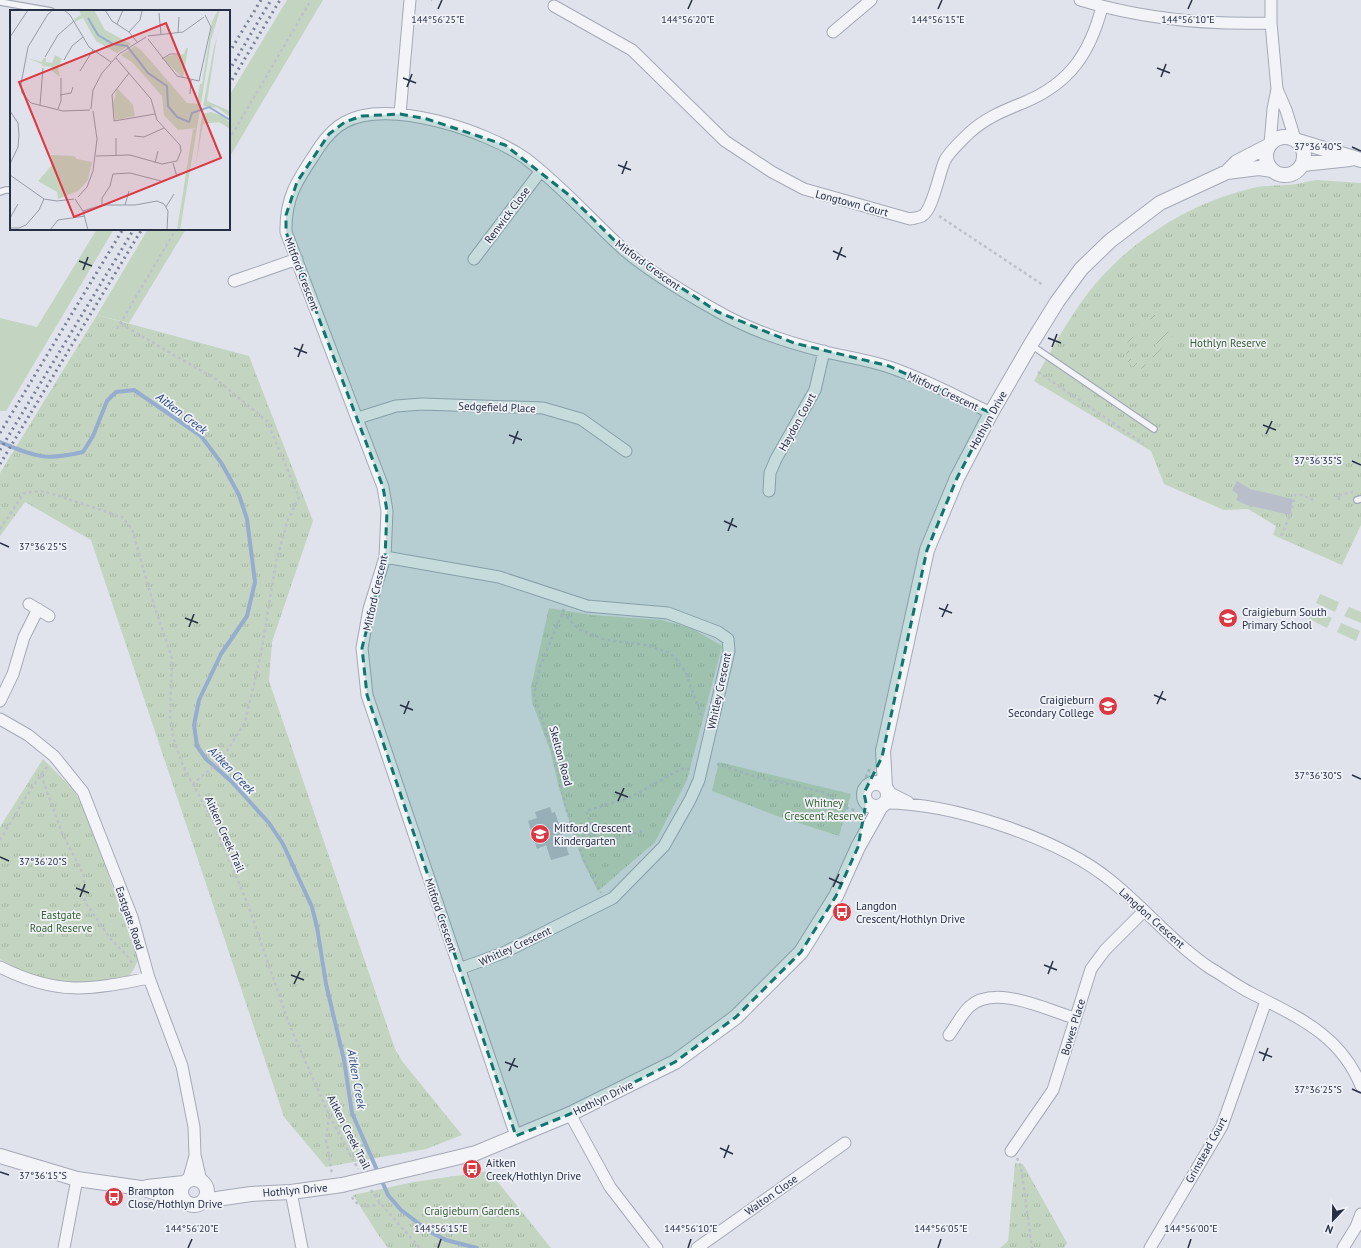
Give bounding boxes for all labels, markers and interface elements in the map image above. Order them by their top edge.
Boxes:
inset map [10,10,230,230]
text: 144°56'25"E [411,13,465,26]
text: 144°56'20"E [661,13,715,26]
text: 144°56'15"E [911,13,965,26]
text: 144°56'10"E [1161,13,1215,26]
text: 37°36'40"S [1294,140,1342,153]
street label: Renwick Close [481,184,533,246]
street label: Longtown Court [814,187,890,220]
street label: Mitford Crescent [282,235,322,313]
street label: Mitford Crescent [613,237,684,294]
park label: Hothlyn Reserve [1190,336,1267,350]
street label: Mitford Crescent [905,368,981,414]
water label: Aitken Creek [153,388,211,437]
street label: Hothlyn Drive [966,388,1010,452]
street label: Haydon Court [775,390,819,453]
street label: Sedgefield Place [458,399,536,415]
text: 37°36'35"S [1294,454,1342,467]
text: 37°36'25"S [19,540,67,553]
street label: Mitford Crescent [359,553,391,632]
place label: Craigieburn South Primary School [1242,605,1327,632]
school or university icon: Craigieburn South Primary School [1217,607,1239,629]
street label: Whitley Crescent [704,651,734,731]
place label: Craigieburn Secondary College [1008,693,1094,720]
school or university icon: Craigieburn Secondary College [1097,695,1119,717]
street label: Skelton Road [546,724,576,788]
water label: Aitken Creek [205,742,259,797]
text: 37°36'30"S [1294,769,1342,782]
street label: Aitken Creek Trail [202,794,248,875]
park label: Whitney Crescent Reserve [784,796,864,823]
place label: Mitford Crescent Kindergarten [554,821,632,848]
school or university icon: Mitford Crescent Kindergarten [529,823,551,845]
text: 37°36'20"S [19,855,67,868]
street label: Mitford Crescent [422,876,460,954]
street label: Eastgate Road [113,884,147,952]
street label: Langdon Crescent [1116,885,1188,951]
place label: Langdon Crescent/Hothlyn Drive [856,899,965,926]
bus stop icon: Langdon Crescent/Hothlyn Drive [831,901,853,923]
park label: Eastgate Road Reserve [30,908,93,935]
street label: Whitley Crescent [477,923,554,969]
street label: Bowes Place [1058,997,1088,1057]
water label: Aitken Creek [344,1047,370,1111]
street label: Hothlyn Drive [571,1077,636,1119]
text: 37°36'25"S [1294,1083,1342,1096]
street label: Aitken Creek Trail [324,1092,374,1172]
street label: Grinstead Court [1182,1114,1230,1185]
place label: Aitken Creek/Hothlyn Drive [486,1156,581,1183]
bus stop icon: Aitken Creek/Hothlyn Drive [461,1158,483,1180]
text: 37°36'15"S [19,1169,67,1182]
street label: Walton Close [742,1171,800,1218]
street label: Hothlyn Drive [262,1180,328,1200]
place label: Brampton Close/Hothlyn Drive [128,1184,223,1211]
bus stop icon: Brampton Close/Hothlyn Drive [103,1186,125,1208]
north arrow [1313,1200,1353,1240]
park label: Craigieburn Gardens [424,1204,520,1218]
text: N [1323,1221,1335,1237]
text: 144°56'20"E [165,1222,219,1235]
text: 144°56'15"E [414,1222,468,1235]
text: 144°56'10"E [664,1222,718,1235]
text: 144°56'05"E [914,1222,968,1235]
text: 144°56'00"E [1164,1222,1218,1235]

